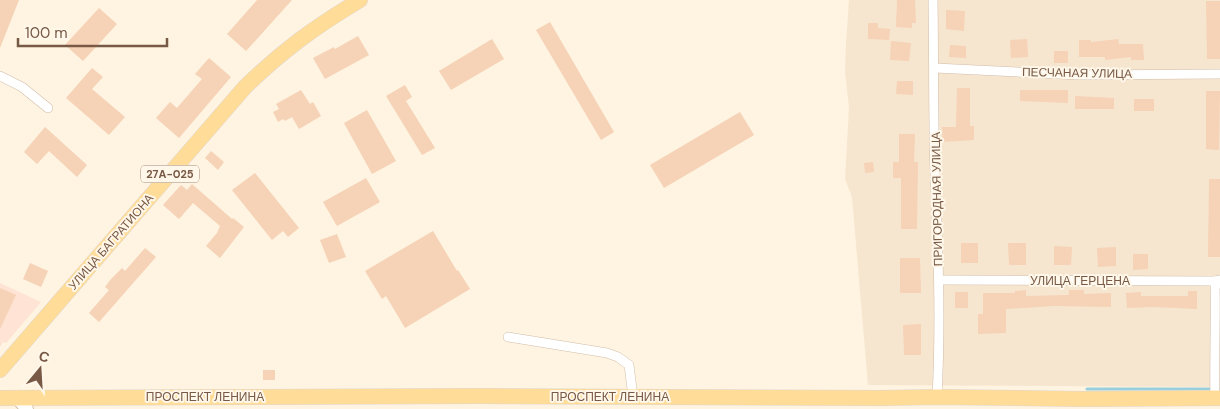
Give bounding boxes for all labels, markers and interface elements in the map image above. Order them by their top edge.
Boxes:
scale bar [18,15,166,47]
text: 100 m [25,23,68,43]
street label: ПЕСЧАНАЯ УЛИЦА [1022,64,1132,82]
street label: ПРИГОРОДНАЯ УЛИЦА [928,132,946,266]
road number: 27А-025 [141,165,199,182]
street label: УЛИЦА БАГРАТИОНА [65,191,157,293]
street label: УЛИЦА ГЕРЦЕНА [1030,273,1130,289]
north arrow [15,344,65,394]
text: С [36,347,52,367]
street label: ПРОСПЕКТ ЛЕНИНА [146,389,264,405]
street label: ПРОСПЕКТ ЛЕНИНА [551,389,669,405]

